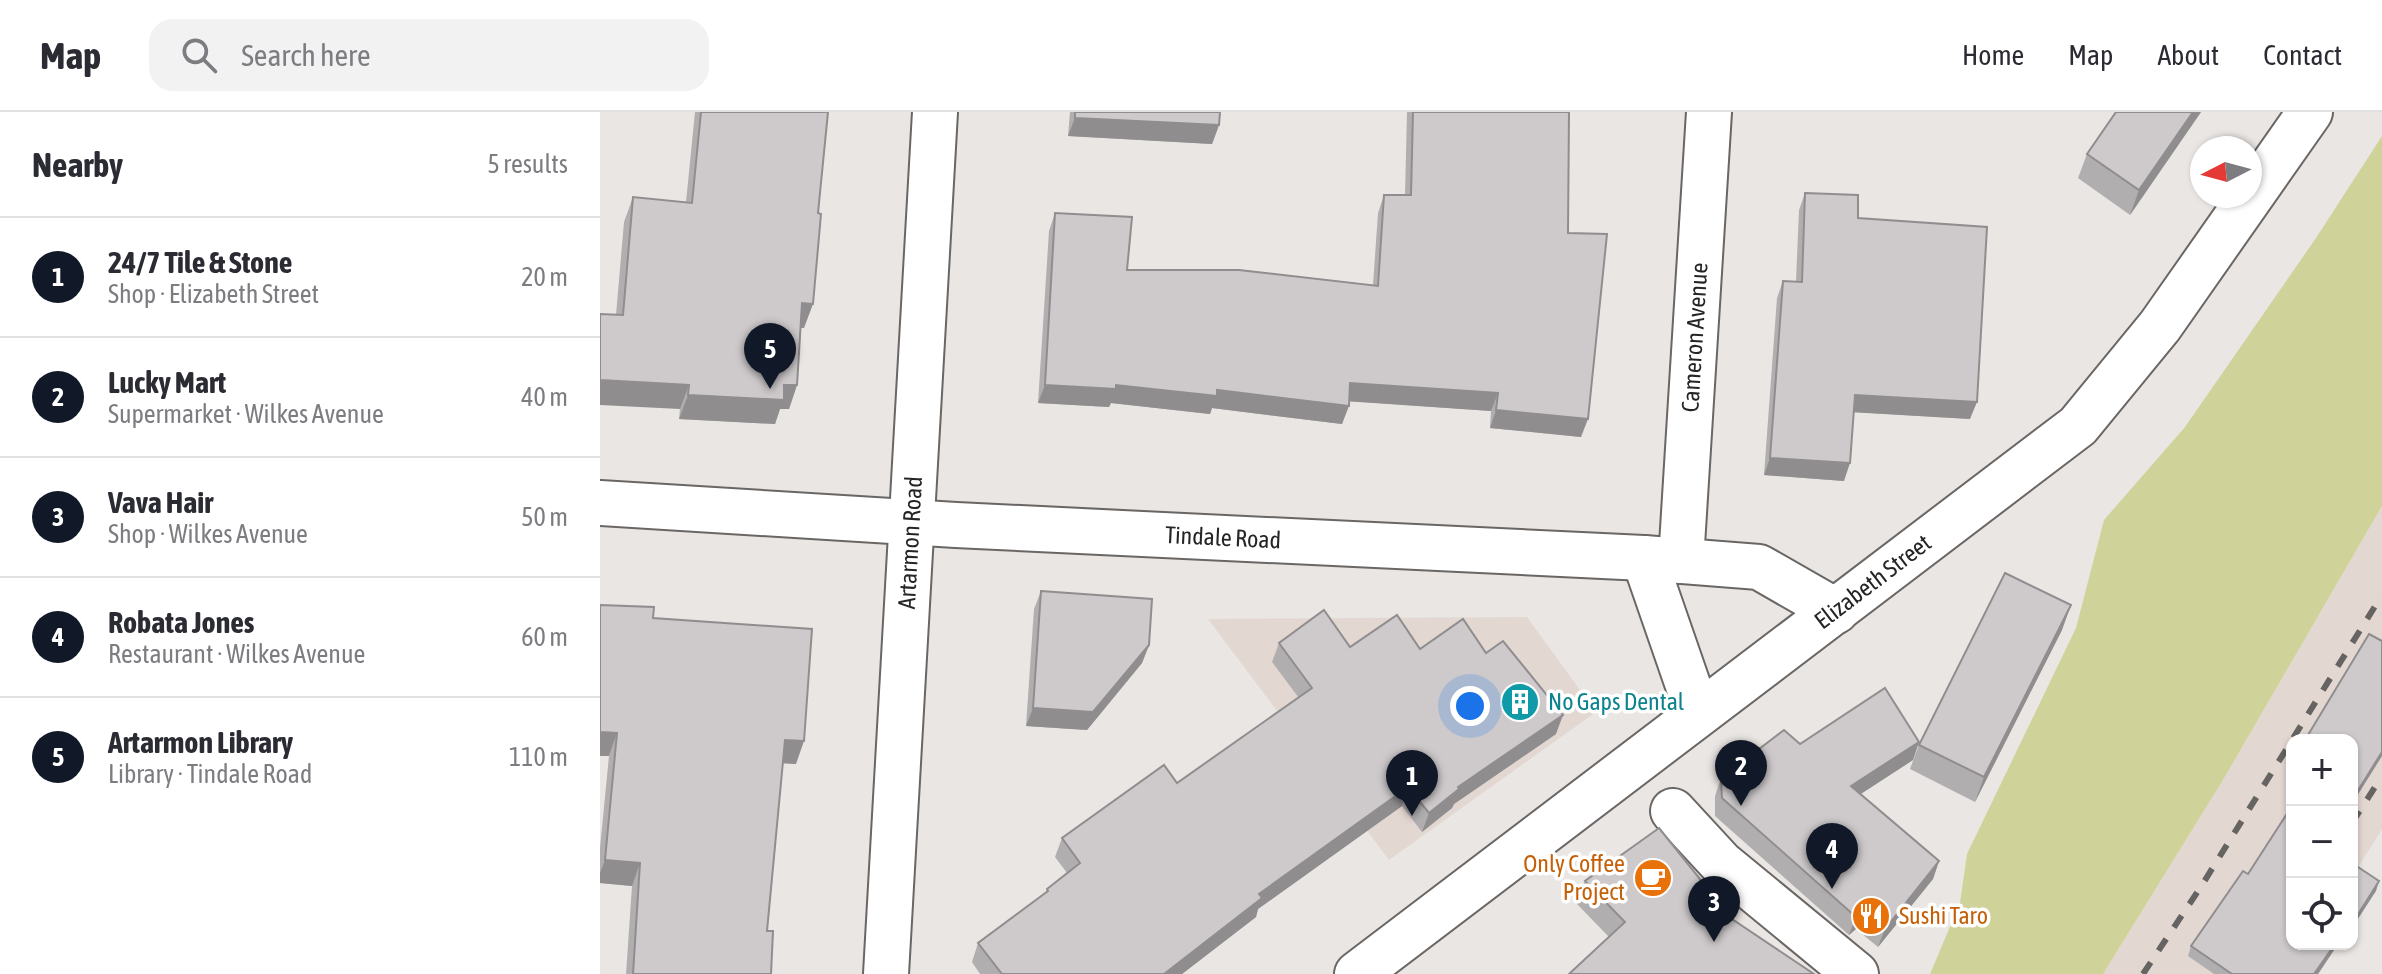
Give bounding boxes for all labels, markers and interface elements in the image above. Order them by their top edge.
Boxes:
search box [149,19,709,91]
icon: search [177,33,221,77]
text: Map [40,34,101,77]
text: Search here [241,38,371,72]
text: Home [1962,39,2024,71]
text: Map [2068,39,2113,71]
text: About [2157,39,2219,71]
text: Contact [2263,39,2342,71]
north arrow [2190,136,2262,208]
text: Nearby [32,145,123,184]
text: 5 results [487,149,568,179]
text: 24/7 Tile & Stone [108,245,292,279]
text: 1 [52,262,64,292]
text: 20 m [521,262,568,292]
street label: Cameron Avenue [1676,262,1713,413]
text: Shop · Elizabeth Street [108,279,319,309]
pin: 5 [744,323,796,389]
text: Lucky Mart [108,365,226,399]
text: 2 [52,382,64,412]
text: 40 m [521,382,568,412]
text: Supermarket · Wilkes Avenue [108,399,384,429]
street label: Artarmon Road [893,475,927,610]
text: Vava Hair [108,485,213,519]
text: 3 [52,502,64,532]
text: 50 m [521,502,568,532]
text: Shop · Wilkes Avenue [108,519,308,549]
street label: Tindale Road [1164,521,1282,554]
street label: Elizabeth Street [1809,529,1936,634]
text: Robata Jones [108,605,254,639]
text: 4 [52,622,64,652]
text: 60 m [521,622,568,652]
text: Restaurant · Wilkes Avenue [108,639,365,669]
building icon: No Gaps Dental [1499,681,1541,723]
your location [1450,686,1490,726]
place label: No Gaps Dental [1548,688,1685,715]
text: Artarmon Library [108,725,293,759]
map controls [2286,734,2358,950]
button: + [2286,734,2358,806]
pin: 2 [1715,740,1767,806]
text: 5 [52,742,64,772]
text: 110 m [509,742,568,772]
pin: 1 [1386,750,1438,816]
text: Library · Tindale Road [108,759,312,789]
button: − [2286,806,2358,878]
pin: 4 [1806,823,1858,889]
place label: Only Coffee Project [1523,850,1625,905]
cafe icon: Only Coffee Project [1632,857,1674,899]
pin: 3 [1688,876,1740,942]
button: locate [2286,878,2358,950]
restaurant icon: Sushi Taro [1850,895,1892,937]
place label: Sushi Taro [1899,902,1988,929]

